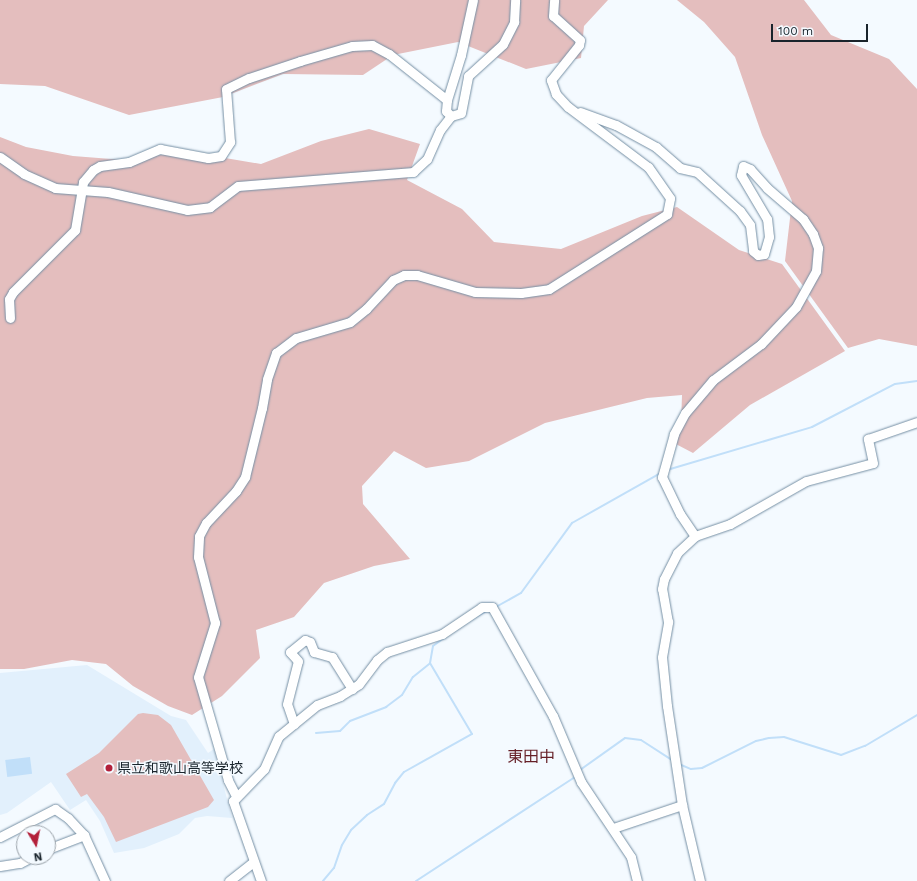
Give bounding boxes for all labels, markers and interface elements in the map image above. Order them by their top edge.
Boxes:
scale bar [773,16,870,42]
text: 100 m [778,24,813,38]
district label: 東田中 [507,747,555,767]
place label: 県立和歌山高等学校 [117,760,243,776]
marker: 県立和歌山高等学校 [104,763,114,773]
north arrow [16,825,56,865]
text: N [33,849,43,863]

